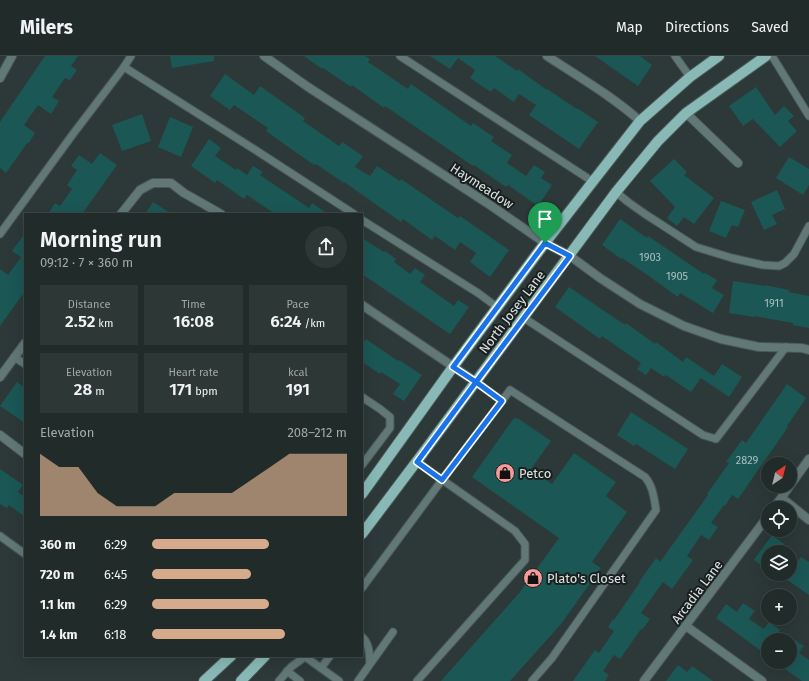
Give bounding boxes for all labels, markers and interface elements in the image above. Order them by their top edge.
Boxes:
text: Milers [20,16,73,39]
text: Map [616,19,643,36]
text: Directions [665,19,729,36]
text: Saved [751,19,789,36]
street label: Haymeadow [448,160,517,212]
pin [528,202,562,243]
icon: arrive [534,208,556,230]
text: Morning run [40,226,162,253]
button: share [305,226,347,268]
house number: 1903 [639,251,661,264]
text: 09:12 · 7 × 360 m [40,255,133,270]
street label: North Josey Lane [476,268,548,356]
house number: 1905 [666,270,689,283]
house number: 1911 [764,297,784,310]
text: Distance [68,298,111,311]
text: Time [181,298,206,311]
text: Pace [286,298,309,311]
text: 2.52 [65,311,95,332]
text: 16:08 [173,311,214,332]
text: 6:24 [270,311,302,332]
text: km [95,317,113,330]
text: /km [302,317,325,330]
text: Elevation [66,366,112,379]
text: Heart rate [168,366,219,379]
text: kcal [288,366,308,379]
text: 28 [74,379,92,400]
text: 171 [169,379,192,400]
text: 191 [286,379,310,400]
text: m [92,385,105,398]
text: bpm [192,385,218,398]
text: Elevation [40,425,94,440]
text: 208–212 m [287,425,347,440]
house number: 2829 [736,454,758,467]
north arrow [761,457,797,493]
map controls [761,457,797,669]
shop icon: Petco [494,462,516,484]
place label: Petco [519,466,551,481]
button: locate [761,501,797,537]
text: 360 m [40,537,76,552]
text: 6:29 [104,537,127,552]
button: layers [761,545,797,581]
street label: Arcadia Lane [668,557,726,627]
text: 720 m [40,567,74,582]
text: 6:45 [104,567,127,582]
shop icon: Plato's Closet [522,567,544,589]
place label: Plato's Closet [547,571,626,586]
button: + [761,589,797,625]
text: 1.1 km [40,597,75,612]
text: 6:29 [104,597,127,612]
text: 1.4 km [40,627,77,642]
text: 6:18 [104,627,126,642]
button: − [761,633,797,669]

